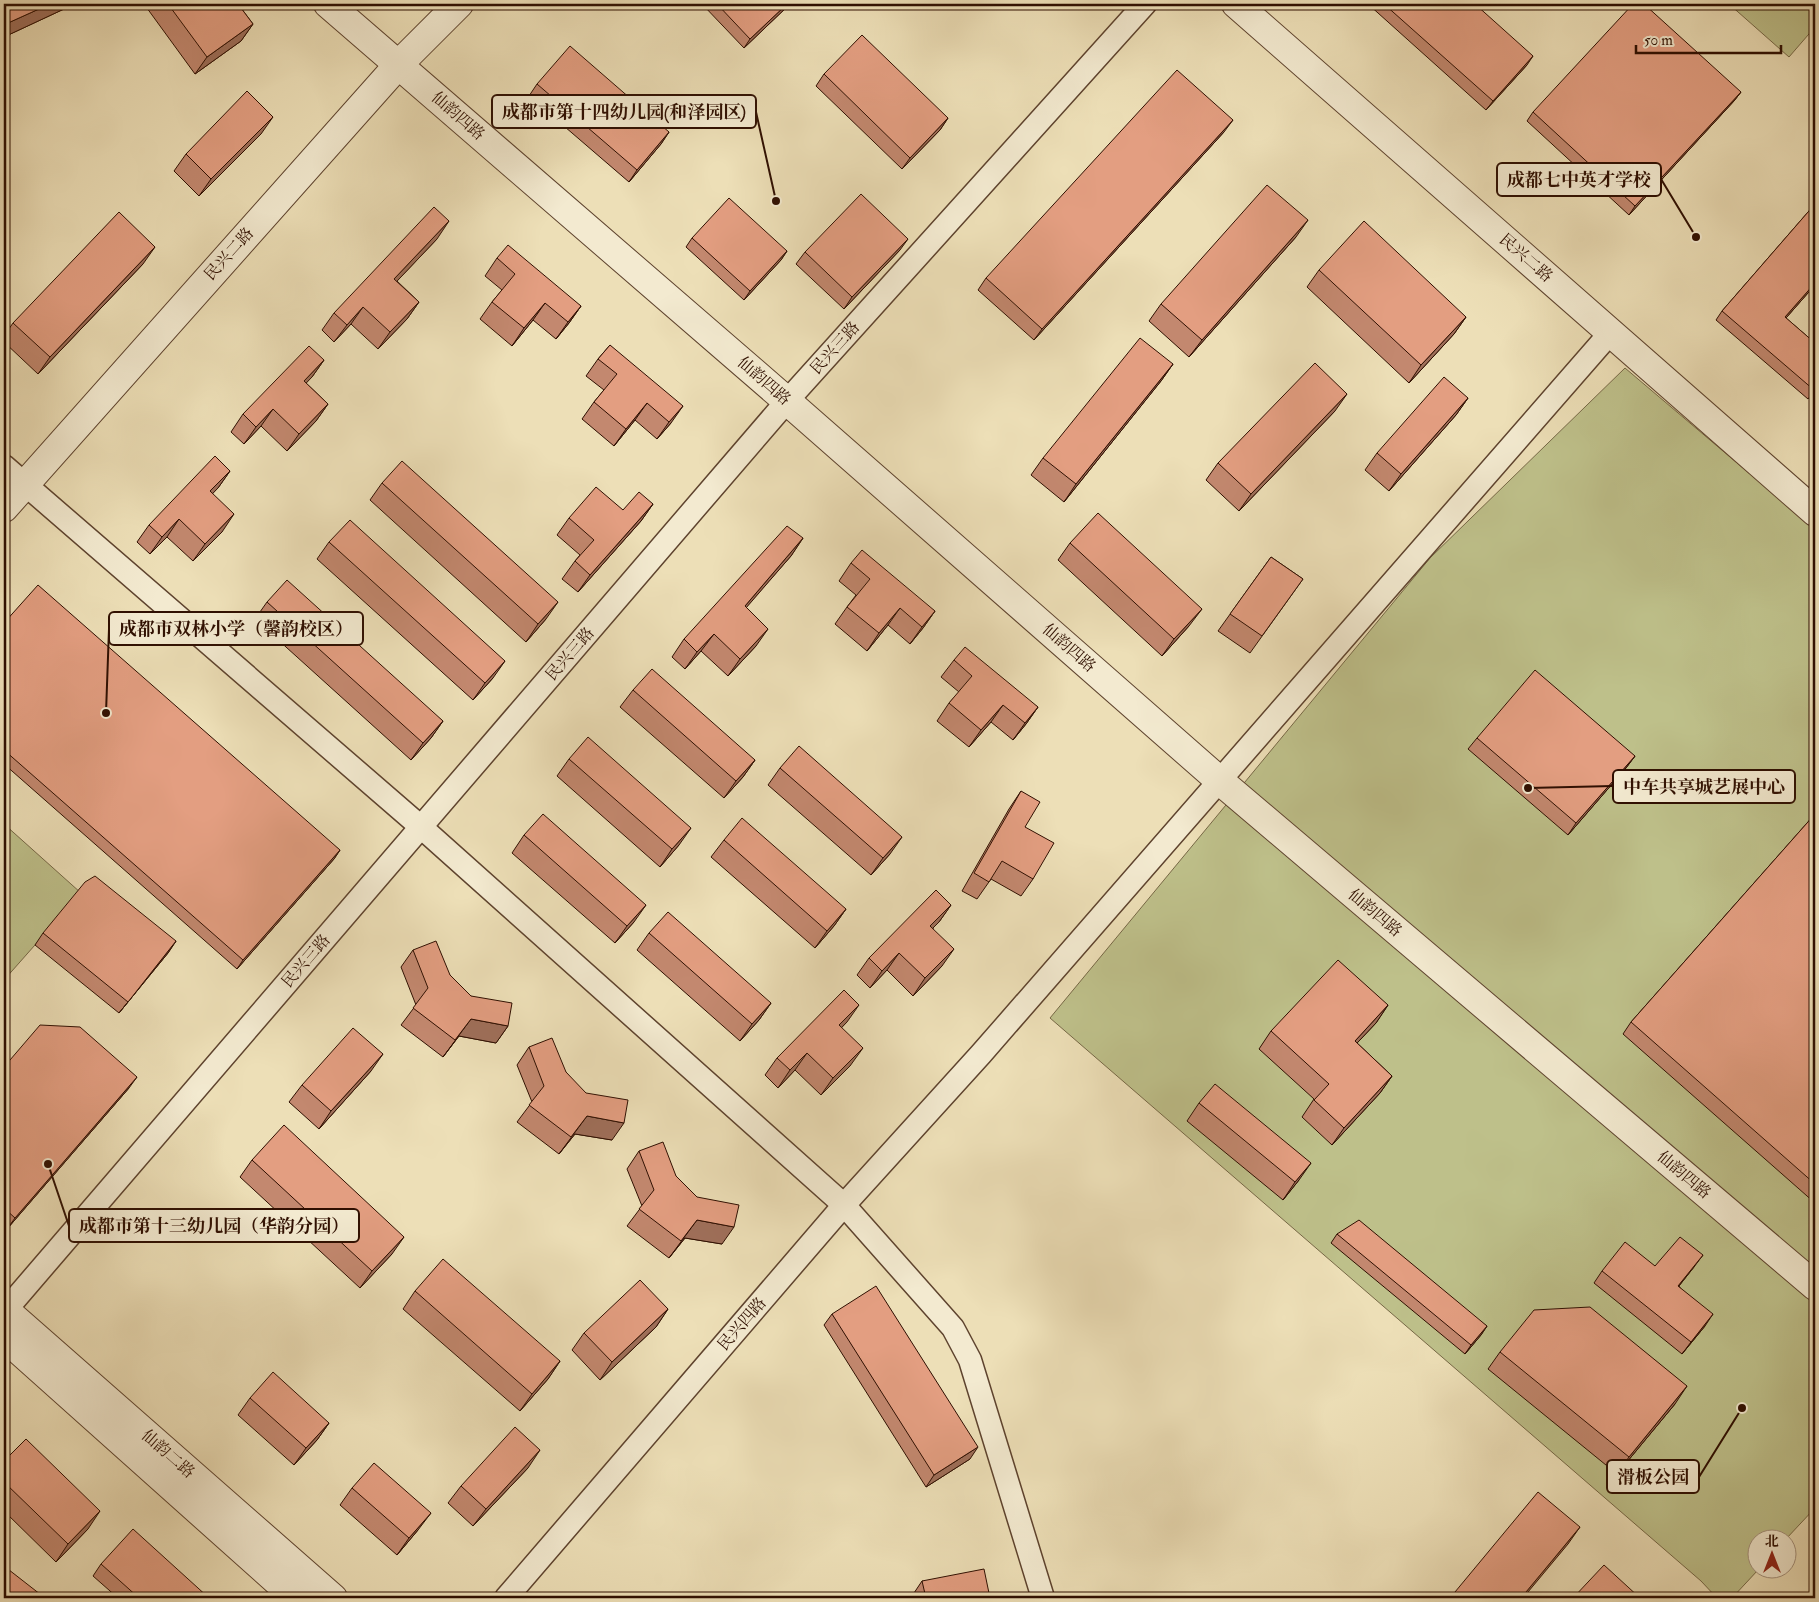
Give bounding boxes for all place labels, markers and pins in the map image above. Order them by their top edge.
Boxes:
callout: 成都市第十四幼儿园(和泽园区) [492,95,756,128]
callout: 成都七中英才学校 [1497,163,1661,196]
callout: 成都市双林小学（馨韵校区） [109,612,363,645]
callout: 中车共享城艺展中心 [1613,770,1795,803]
callout: 成都市第十三幼儿园（华韵分园） [69,1209,359,1242]
callout: 滑板公园 [1607,1460,1699,1493]

